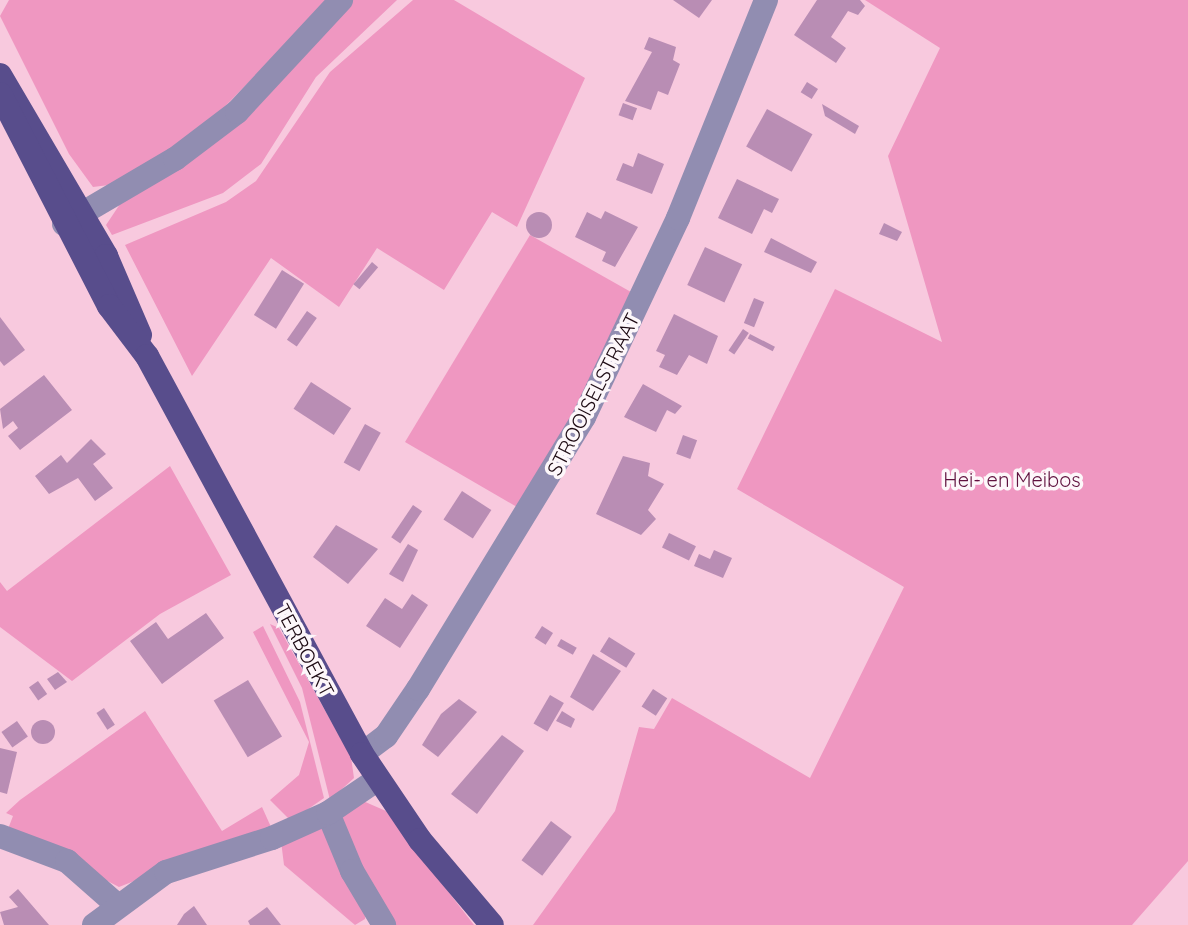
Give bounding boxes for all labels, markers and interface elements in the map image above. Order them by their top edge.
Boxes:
street label: STROOISELSTRAAT [542,309,644,479]
park label: Hei- en Meibos [943,467,1081,491]
street label: TERBOEKT [270,599,340,701]

